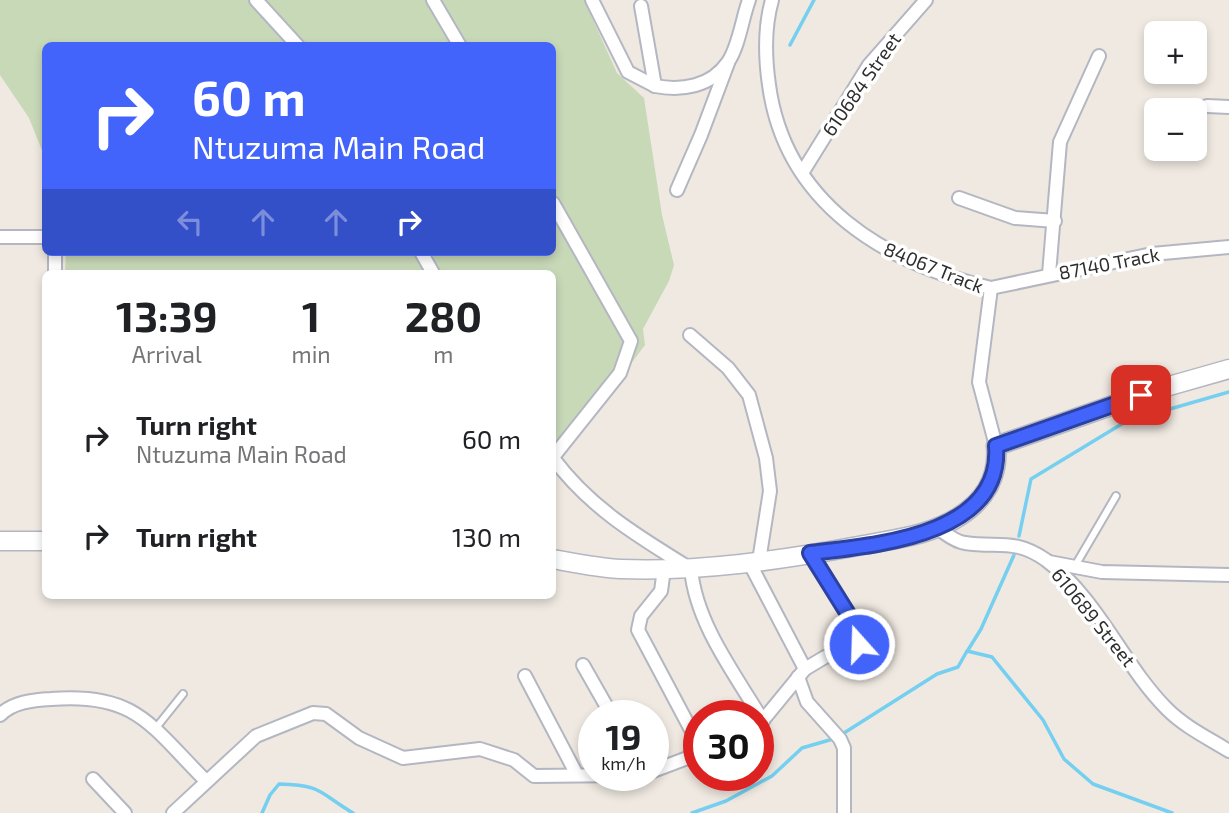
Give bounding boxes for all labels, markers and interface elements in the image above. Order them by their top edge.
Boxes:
map controls [1144,21,1207,161]
button: + [1144,21,1207,84]
street label: 610684 Street [817,28,905,140]
text: 60 m [192,67,306,126]
icon: right [77,70,168,161]
button: − [1144,98,1207,161]
text: Ntuzuma Main Road [192,127,485,165]
icon: left [171,203,209,241]
icon: ahead [244,203,282,241]
icon: ahead [317,203,355,241]
icon: right [390,203,428,241]
street label: 84067 Track [881,237,987,298]
street label: 87140 Track [1057,242,1162,284]
text: 13:39 [116,290,217,340]
text: 1 [302,290,320,340]
text: 280 [405,290,482,340]
text: Arrival [132,340,202,368]
text: min [292,340,331,368]
text: m [433,340,453,368]
pin [1111,365,1171,425]
icon: arrive [1122,376,1160,414]
text: Turn right [136,409,257,440]
icon: right [77,419,115,457]
text: 60 m [462,423,521,454]
text: Ntuzuma Main Road [136,440,347,468]
icon: right [77,517,115,555]
text: Turn right [136,521,257,552]
text: 130 m [452,521,521,552]
street label: 610689 Street [1047,563,1141,671]
position arrow [822,607,896,681]
speed limit sign: 30 [683,700,774,791]
text: 19 [606,715,641,757]
text: km/h [601,752,646,774]

